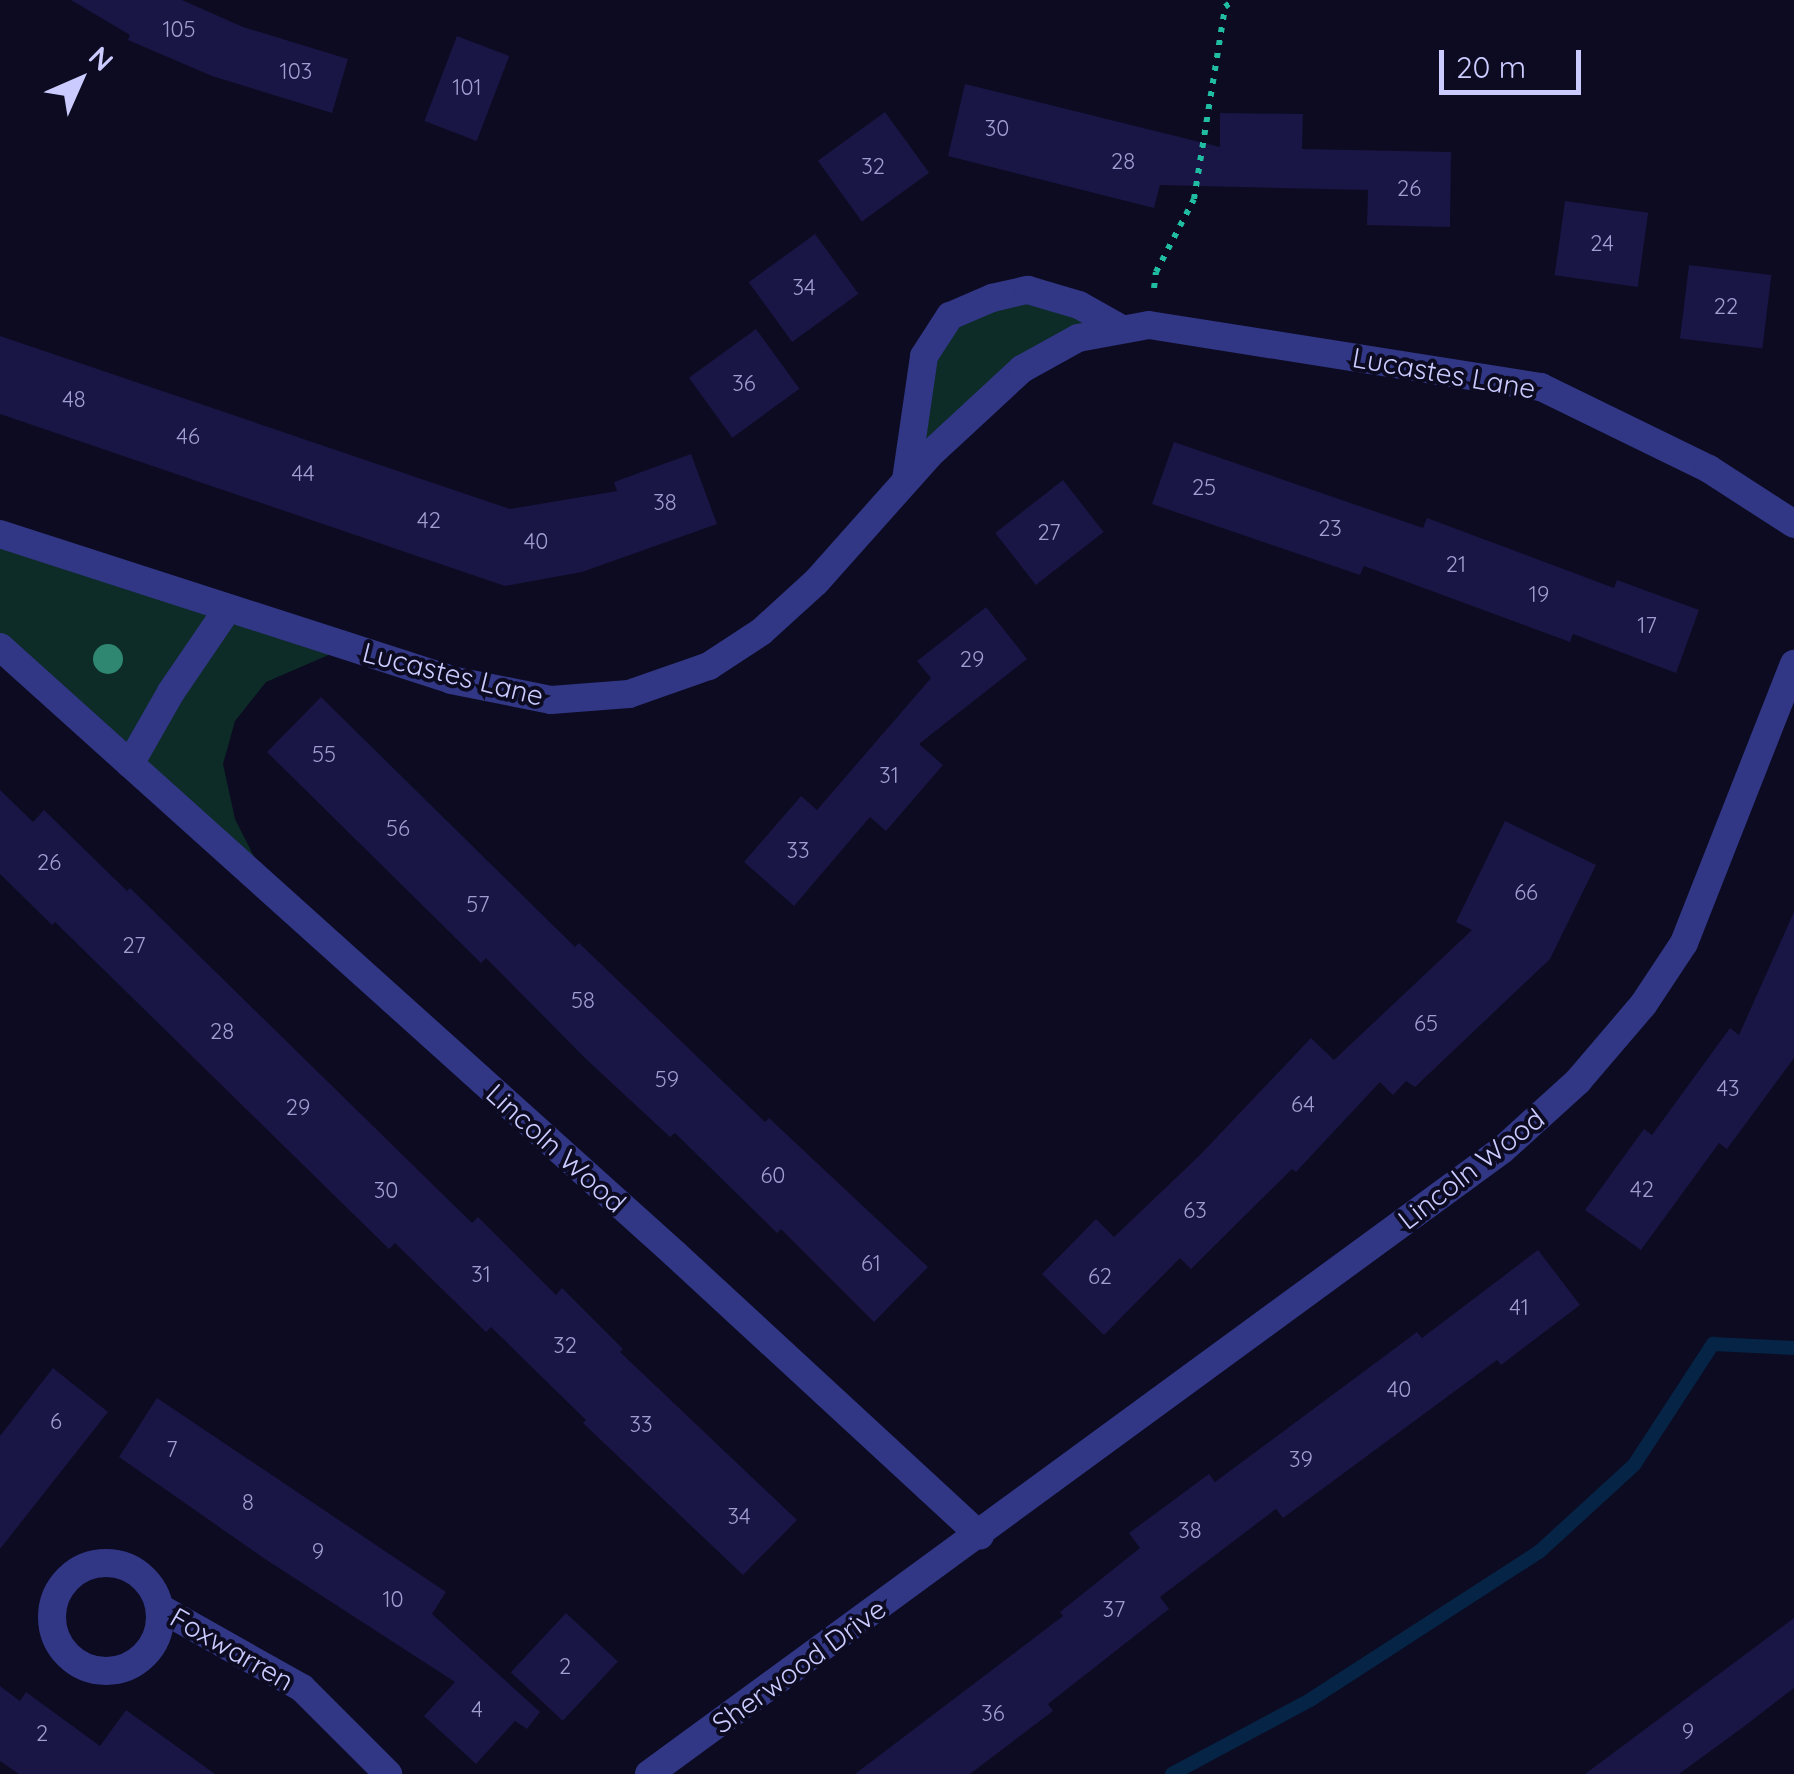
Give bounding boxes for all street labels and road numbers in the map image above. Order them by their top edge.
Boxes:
street label: Lucastes Lane [1350,340,1538,406]
street label: Lucastes Lane [359,635,547,713]
street label: Lincoln Wood [479,1077,633,1219]
street label: Lincoln Wood [1391,1102,1551,1236]
street label: Sherwood Drive [706,1592,892,1740]
street label: Foxwarren [164,1600,300,1698]

